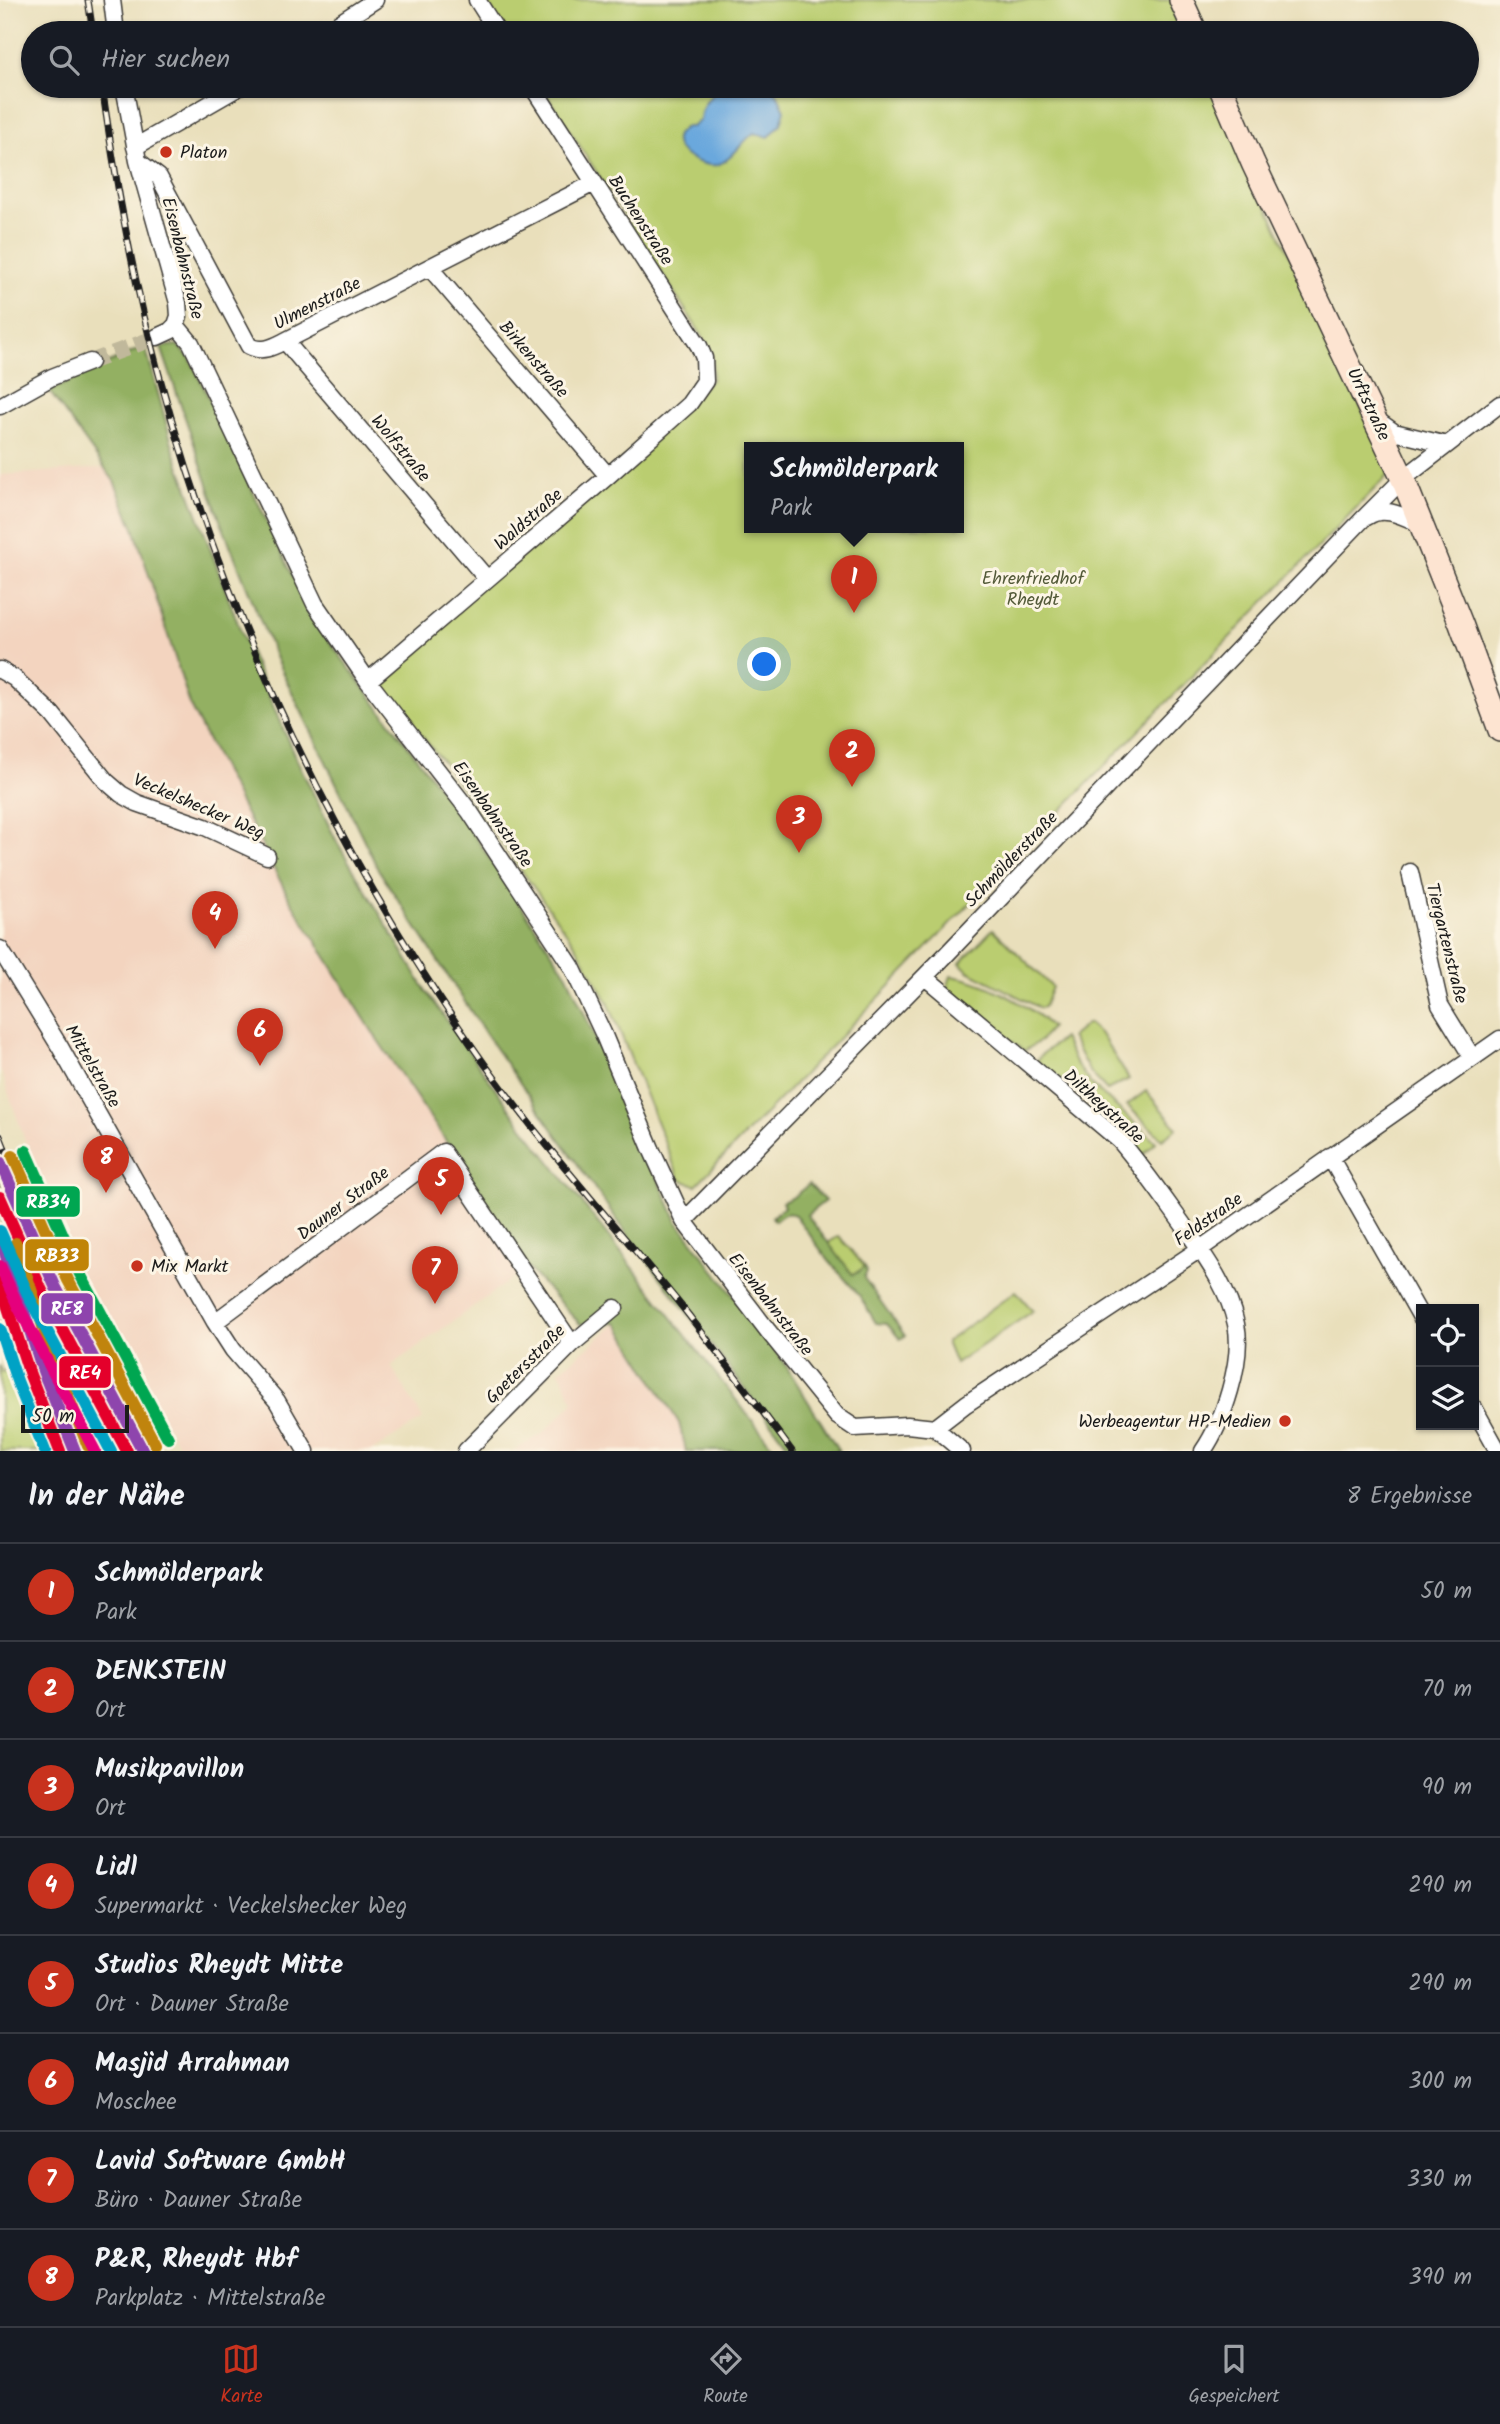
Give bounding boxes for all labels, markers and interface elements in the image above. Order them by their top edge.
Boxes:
search box [21,21,1479,98]
text: Hier suchen [101,39,230,81]
icon: search [45,41,83,79]
place label: Platon [180,139,227,168]
marker: Platon [158,144,174,160]
street label: Buchenstraße [599,170,680,272]
street label: Eisenbahnstraße [152,194,211,323]
street label: Ulmenstraße [269,270,367,339]
street label: Birkenstraße [491,314,575,406]
street label: Urftstraße [1338,363,1397,446]
street label: Wolfstraße [363,409,437,489]
popup [744,442,964,533]
text: Schmölderpark [770,449,938,491]
street label: Waldstraße [488,482,570,558]
text: Park [770,491,812,527]
pin: 1 [831,555,877,613]
park label: Ehrenfriedhof Rheydt [982,565,1086,615]
your location [747,647,781,681]
pin: 2 [829,729,875,787]
street label: Eisenbahnstraße [444,755,539,874]
street label: Veckelshecker Weg [128,767,269,848]
pin: 3 [776,795,822,853]
street label: Schmölderstraße [958,805,1066,915]
street label: Tiergartenstraße [1417,880,1475,1007]
pin: 4 [192,891,238,949]
pin: 6 [237,1008,283,1066]
street label: Mittelstraße [56,1019,127,1114]
street label: Diltheystraße [1056,1063,1150,1152]
pin: 8 [83,1135,129,1193]
pin: 5 [418,1157,464,1215]
street label: Dauner Straße [292,1160,396,1249]
line badge: RB34 [15,1185,81,1218]
street label: Feldstraße [1168,1186,1249,1255]
text: RB34 [26,1188,71,1218]
line badge: RB33 [24,1238,90,1272]
text: RB33 [35,1242,79,1272]
pin: 7 [412,1246,458,1304]
street label: Eisenbahnstraße [720,1247,820,1363]
place label: Mix Markt [151,1253,229,1282]
marker: Mix Markt [129,1258,145,1274]
line badge: RE8 [40,1292,94,1325]
text: RE8 [50,1295,84,1325]
map controls [1416,1304,1479,1430]
button: locate [1416,1304,1479,1367]
street label: Goetersstraße [479,1318,573,1412]
line badge: RE4 [58,1355,112,1389]
text: RE4 [69,1359,102,1389]
button: layers [1416,1367,1479,1430]
scale bar [21,1402,130,1434]
text: 50 m [32,1402,74,1432]
place label: Werbeagentur HP-Medien [1078,1408,1271,1437]
marker: Werbeagentur HP-Medien [1277,1413,1293,1429]
text: In der Nähe [28,1473,185,1521]
text: 8 Ergebnisse [1347,1479,1472,1515]
text: Schmölderpark [95,1553,262,1595]
text: 1 [48,1574,54,1610]
text: 50 m [1421,1574,1472,1610]
text: Park [95,1595,137,1631]
text: DENKSTEIN [95,1651,226,1693]
text: 2 [44,1672,58,1708]
text: 70 m [1422,1672,1472,1708]
text: Ort [95,1693,126,1729]
text: Musikpavillon [95,1749,244,1791]
text: 3 [45,1770,57,1806]
text: 90 m [1422,1770,1472,1806]
text: Ort [95,1791,126,1827]
text: Lidl [95,1847,137,1889]
text: 4 [45,1868,57,1904]
text: 290 m [1408,1868,1472,1904]
text: Supermarkt · Veckelshecker Weg [95,1889,407,1925]
text: Studios Rheydt Mitte [95,1945,343,1987]
text: 5 [45,1966,57,2002]
text: 290 m [1408,1966,1472,2002]
text: Ort · Dauner Straße [95,1987,289,2023]
text: Masjid Arrahman [95,2043,290,2085]
text: 6 [45,2064,57,2100]
text: 300 m [1408,2064,1472,2100]
text: Moschee [95,2085,177,2121]
text: Lavid Software GmbH [95,2141,346,2183]
text: 7 [46,2162,56,2198]
text: 330 m [1407,2162,1472,2198]
text: Büro · Dauner Straße [95,2183,302,2219]
text: P&R, Rheydt Hbf [95,2239,297,2281]
text: 8 [44,2260,58,2296]
text: 390 m [1409,2260,1472,2296]
text: Parkplatz · Mittelstraße [95,2281,325,2317]
tab: Karte [220,2340,263,2412]
tab: Route [703,2340,748,2412]
tab: Gespeichert [1188,2340,1280,2412]

